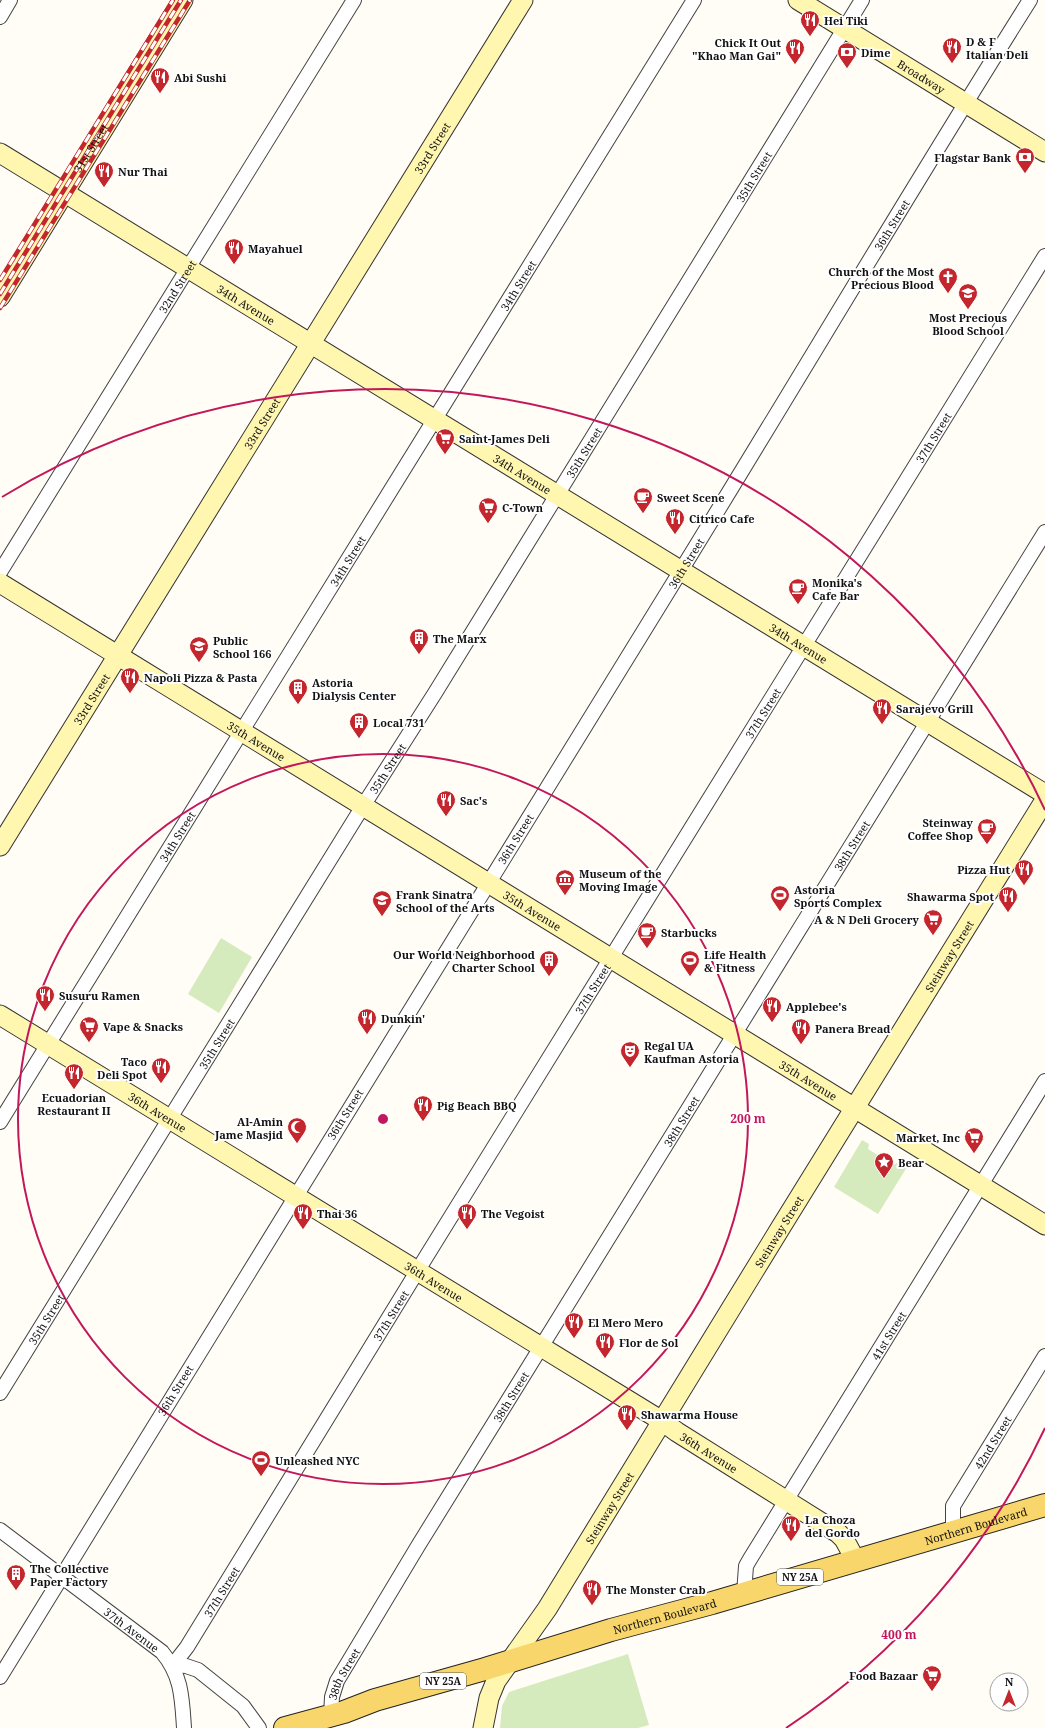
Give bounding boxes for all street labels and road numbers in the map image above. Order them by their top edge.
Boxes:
street label: Broadway [895,56,949,97]
street label: 33rd Street [410,119,453,176]
street label: 31st Street [69,120,111,175]
street label: 35th Street [732,148,775,204]
street label: 36th Street [870,196,912,253]
street label: 32nd Street [155,257,199,316]
street label: 34th Street [496,257,539,313]
street label: 34th Avenue [215,281,278,328]
street label: 33rd Street [240,395,283,452]
street label: 37th Street [912,409,954,465]
street label: 35th Street [562,424,605,480]
street label: 34th Avenue [491,450,554,497]
street label: 34th Street [326,533,369,589]
street label: 36th Street [664,535,707,591]
street label: 34th Avenue [767,619,831,666]
street label: 33rd Street [69,670,113,727]
street label: 37th Street [741,685,784,741]
street label: 35th Avenue [225,717,288,764]
street label: 35th Street [366,740,409,796]
street label: 34th Street [155,808,198,864]
street label: 36th Street [494,810,536,867]
street label: 38th Street [830,817,873,873]
street label: 35th Avenue [501,887,564,934]
street label: Steinway Street [921,917,977,994]
street label: 37th Street [571,960,613,1016]
street label: 35th Street [195,1015,238,1072]
street label: 35th Avenue [777,1056,840,1103]
street label: 36th Street [323,1086,366,1142]
street label: 36th Avenue [126,1088,190,1135]
street label: 38th Street [660,1093,702,1149]
street label: Steinway Street [751,1193,806,1270]
street label: 36th Avenue [402,1258,466,1305]
street label: 37th Street [369,1287,412,1343]
street label: 35th Street [24,1291,67,1347]
street label: 41st Street [867,1308,909,1363]
street label: 36th Street [154,1362,196,1418]
street label: 38th Street [489,1368,532,1425]
street label: 42nd Street [970,1413,1014,1471]
street label: 36th Avenue [677,1428,741,1476]
street label: Steinway Street [581,1469,637,1546]
street label: Northern Boulevard [923,1503,1029,1548]
street label: 37th Street [200,1563,242,1620]
road number: NY 25A [777,1569,823,1585]
street label: Northern Boulevard [611,1595,718,1637]
street label: 37th Avenue [101,1604,163,1655]
street label: 38th Street [324,1645,363,1702]
road number: NY 25A [420,1673,466,1689]

